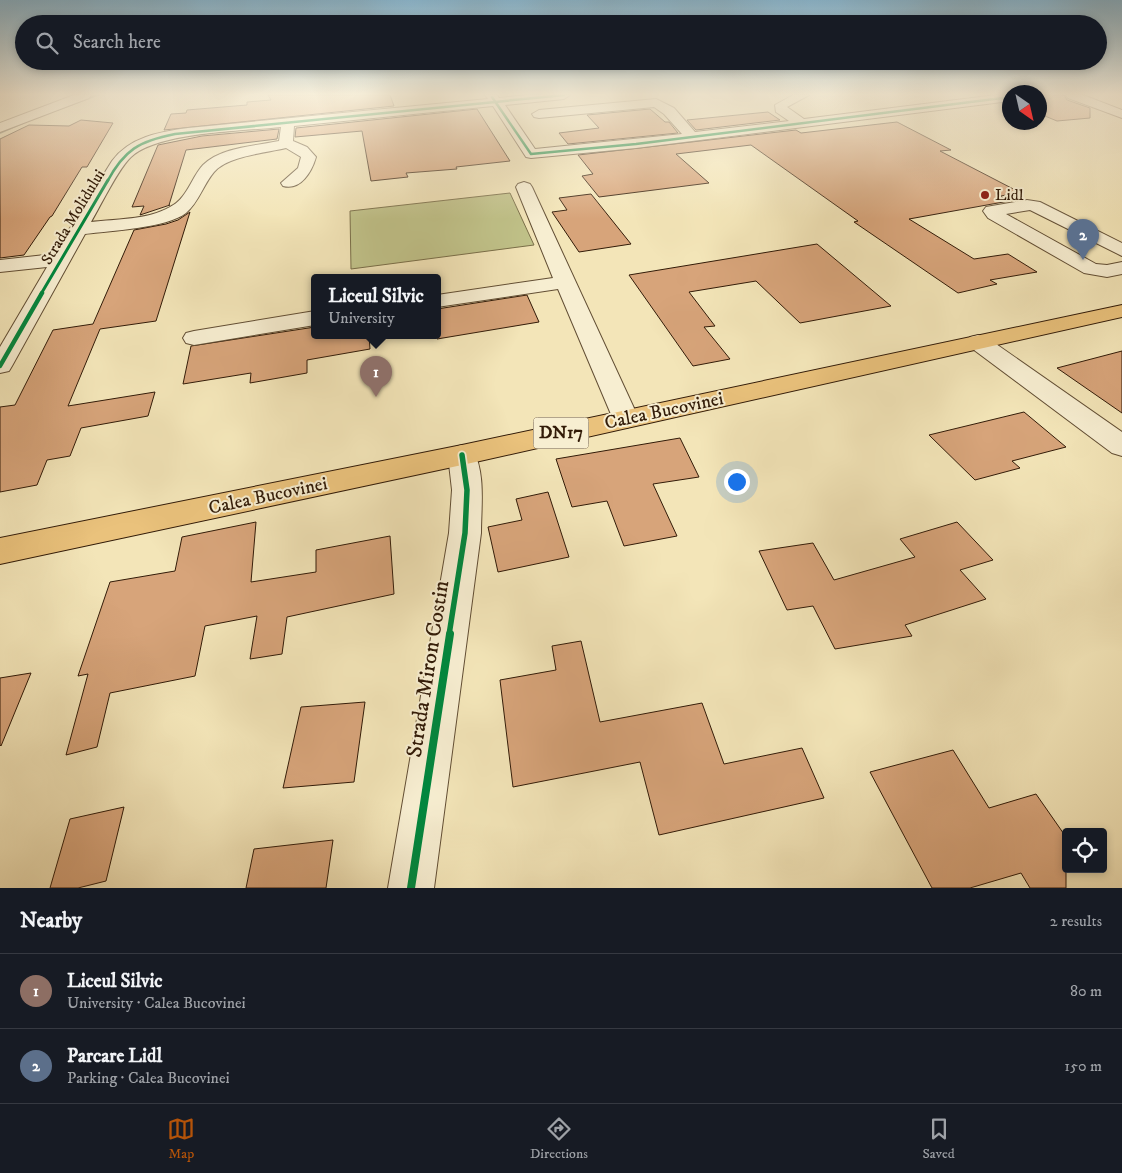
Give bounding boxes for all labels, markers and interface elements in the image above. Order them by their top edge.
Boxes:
search box [15,15,1107,70]
icon: search [33,29,61,57]
text: Search here [73,31,161,54]
north arrow [1002,85,1047,130]
street label: Strada Molidului [37,166,109,268]
place label: Lidl [995,185,1024,205]
marker: Lidl [979,189,991,201]
pin: 2 [1067,219,1099,260]
popup [311,274,441,339]
text: Liceul Silvic [328,285,424,308]
text: University [328,308,394,328]
pin: 1 [360,356,392,397]
street label: Calea Bucovinei [602,387,726,435]
road number: DN17 [534,418,588,448]
your location [724,469,750,495]
street label: Calea Bucovinei [206,472,330,520]
street label: Strada Miron Costin [401,578,455,759]
map controls [1062,828,1107,873]
button: locate [1062,828,1107,873]
text: Nearby [20,908,82,934]
text: 2 results [1050,911,1102,931]
text: Liceul Silvic [67,970,162,993]
text: 1 [33,981,39,1001]
text: 80 m [1070,981,1102,1001]
text: University · Calea Bucovinei [67,993,246,1013]
text: Parcare Lidl [67,1045,162,1068]
text: 2 [32,1056,40,1076]
text: 150 m [1064,1056,1102,1076]
text: Parking · Calea Bucovinei [67,1068,230,1088]
tab: Map [167,1115,195,1163]
tab: Directions [530,1115,588,1163]
tab: Saved [923,1115,955,1163]

